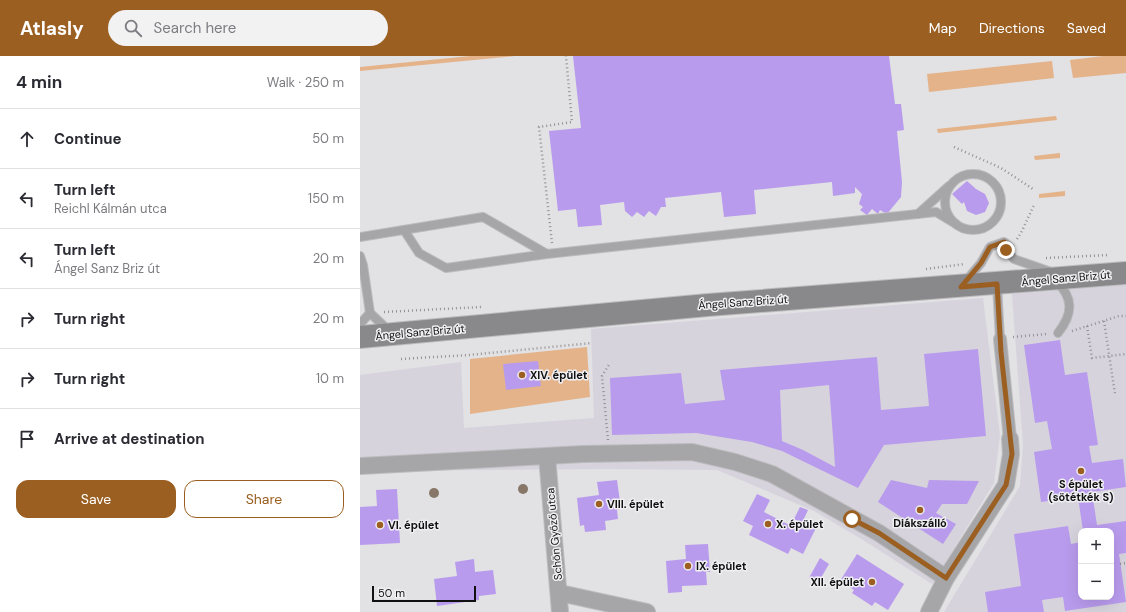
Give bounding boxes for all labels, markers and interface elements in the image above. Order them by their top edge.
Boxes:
search box [108,10,388,46]
text: Atlasly [20,16,84,41]
icon: search [122,17,144,39]
text: Search here [154,18,236,38]
text: Map [929,19,957,37]
text: Directions [979,19,1045,37]
text: Saved [1067,19,1106,37]
text: 4 min [16,71,62,93]
text: Walk · 250 m [267,74,344,91]
icon: ahead [16,128,38,150]
text: Continue [54,129,122,149]
text: 50 m [312,130,344,147]
text: Turn left [54,180,115,200]
icon: left [16,188,38,210]
text: 150 m [308,190,344,207]
text: Reichl Kálmán utca [54,200,167,217]
text: Turn left [54,240,115,260]
route end [997,241,1015,259]
icon: left [16,248,38,270]
text: 20 m [313,250,344,267]
text: Ángel Sanz Briz út [54,260,160,277]
street label: Ángel Sanz Briz út [1021,267,1111,289]
street label: Ángel Sanz Briz út [698,292,788,312]
icon: right [16,308,38,330]
text: Turn right [54,309,125,329]
text: 20 m [313,310,344,327]
street label: Ángel Sanz Briz út [375,321,465,343]
icon: right [16,368,38,390]
place label: XIV. épület [530,368,588,382]
text: Turn right [54,369,125,389]
text: 10 m [316,370,344,387]
marker: XIV. épület [517,370,527,380]
icon: arrive [16,428,38,450]
text: Arrive at destination [54,429,205,449]
marker: S épület (sötétkék S) [1076,466,1086,476]
place label: S épület (sötétkék S) [1048,477,1114,504]
button: Save [16,480,176,518]
button: Share [184,480,344,518]
street label: Schön Győző utca [543,487,565,581]
place label: VIII. épület [607,497,664,511]
marker: VIII. épület [594,499,604,509]
marker: Diákszálló [915,505,925,515]
route start [843,510,861,528]
place label: Diákszálló [893,516,947,530]
place label: X. épület [776,517,824,531]
place label: VI. épület [388,518,439,532]
marker: X. épület [763,519,773,529]
marker: VI. épület [375,520,385,530]
map controls [1078,528,1114,600]
button: + [1078,528,1114,564]
place label: IX. épület [696,559,747,573]
marker: IX. épület [683,561,693,571]
button: − [1078,564,1114,600]
place label: XII. épület [810,575,864,589]
marker: XII. épület [867,577,877,587]
scale bar [372,584,476,603]
text: 50 m [378,586,405,600]

